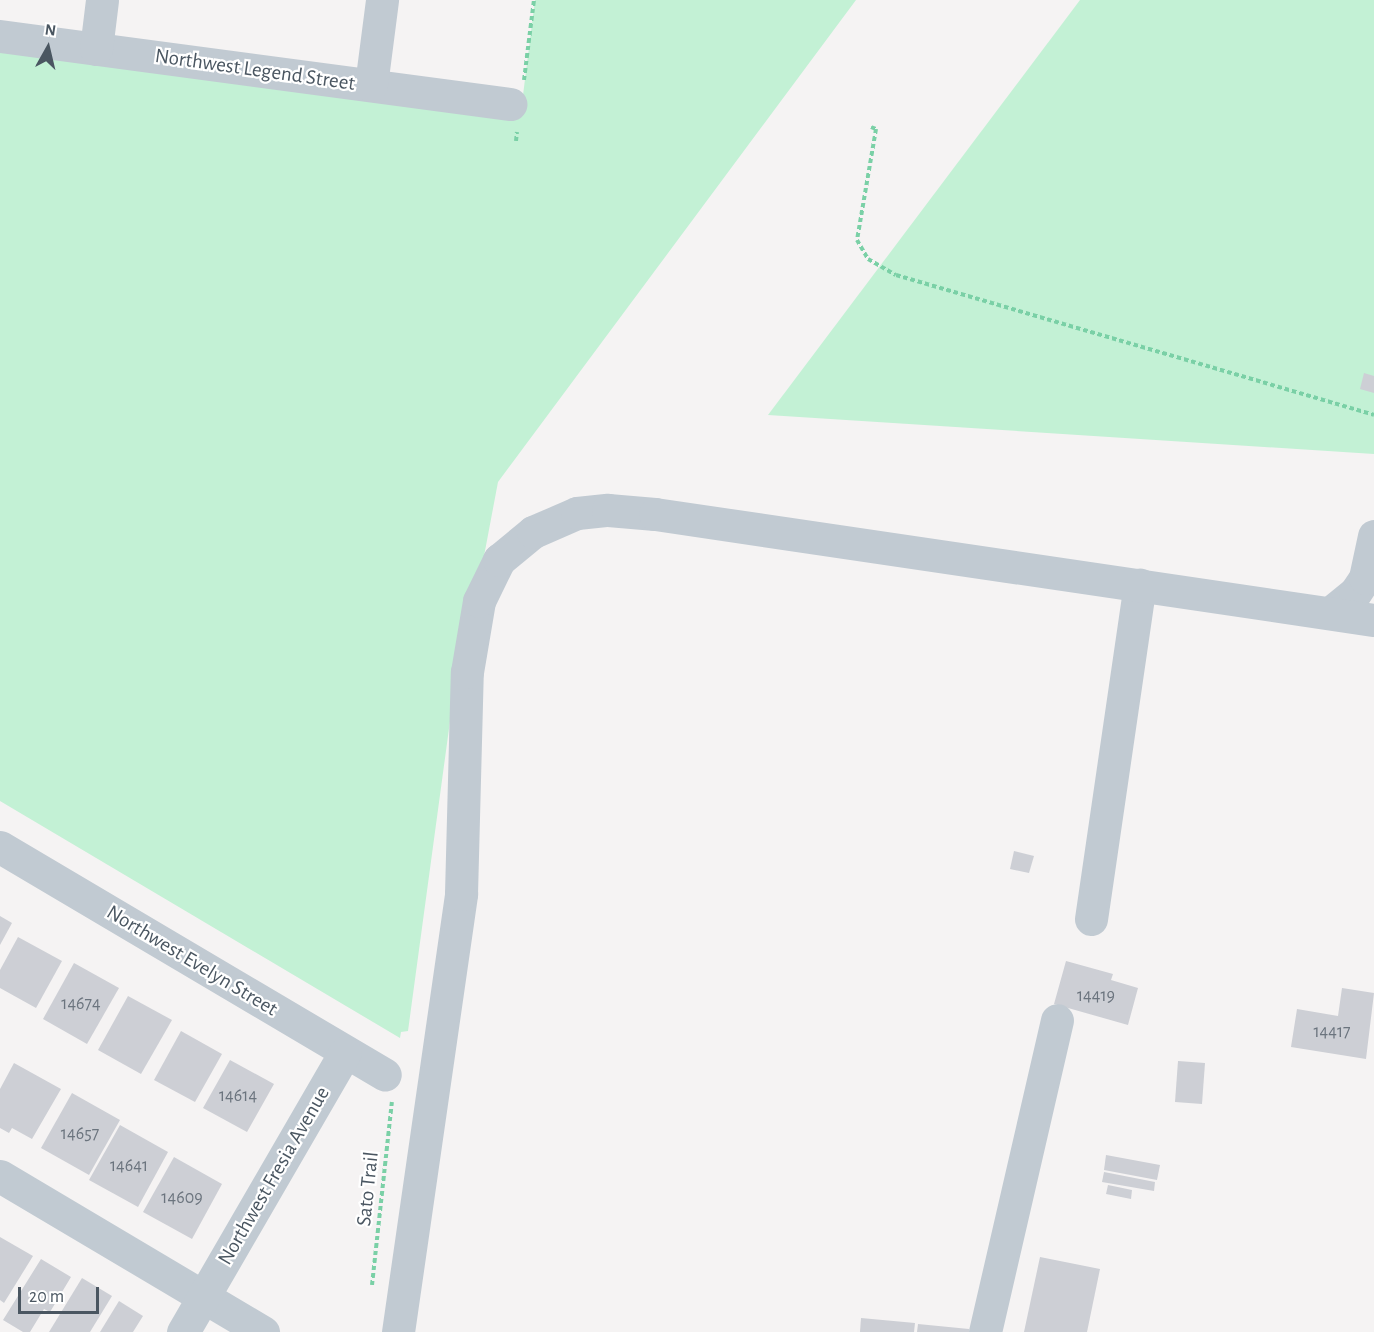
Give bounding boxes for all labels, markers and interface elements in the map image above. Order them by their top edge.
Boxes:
north arrow [18,18,78,78]
text: N [44,21,57,39]
street label: Northwest Legend Street [153,43,357,97]
street label: Northwest Evelyn Street [102,900,282,1022]
house number: 14419 [1077,985,1115,1007]
house number: 14674 [61,993,101,1015]
house number: 14417 [1313,1021,1351,1043]
street label: Northwest Fresia Avenue [213,1082,335,1270]
house number: 14614 [219,1085,257,1107]
house number: 14657 [61,1123,99,1145]
street label: Sato Trail [352,1150,384,1228]
house number: 14641 [110,1155,148,1177]
house number: 14609 [161,1187,203,1209]
scale bar [21,1275,102,1313]
text: 20 m [29,1288,64,1306]

